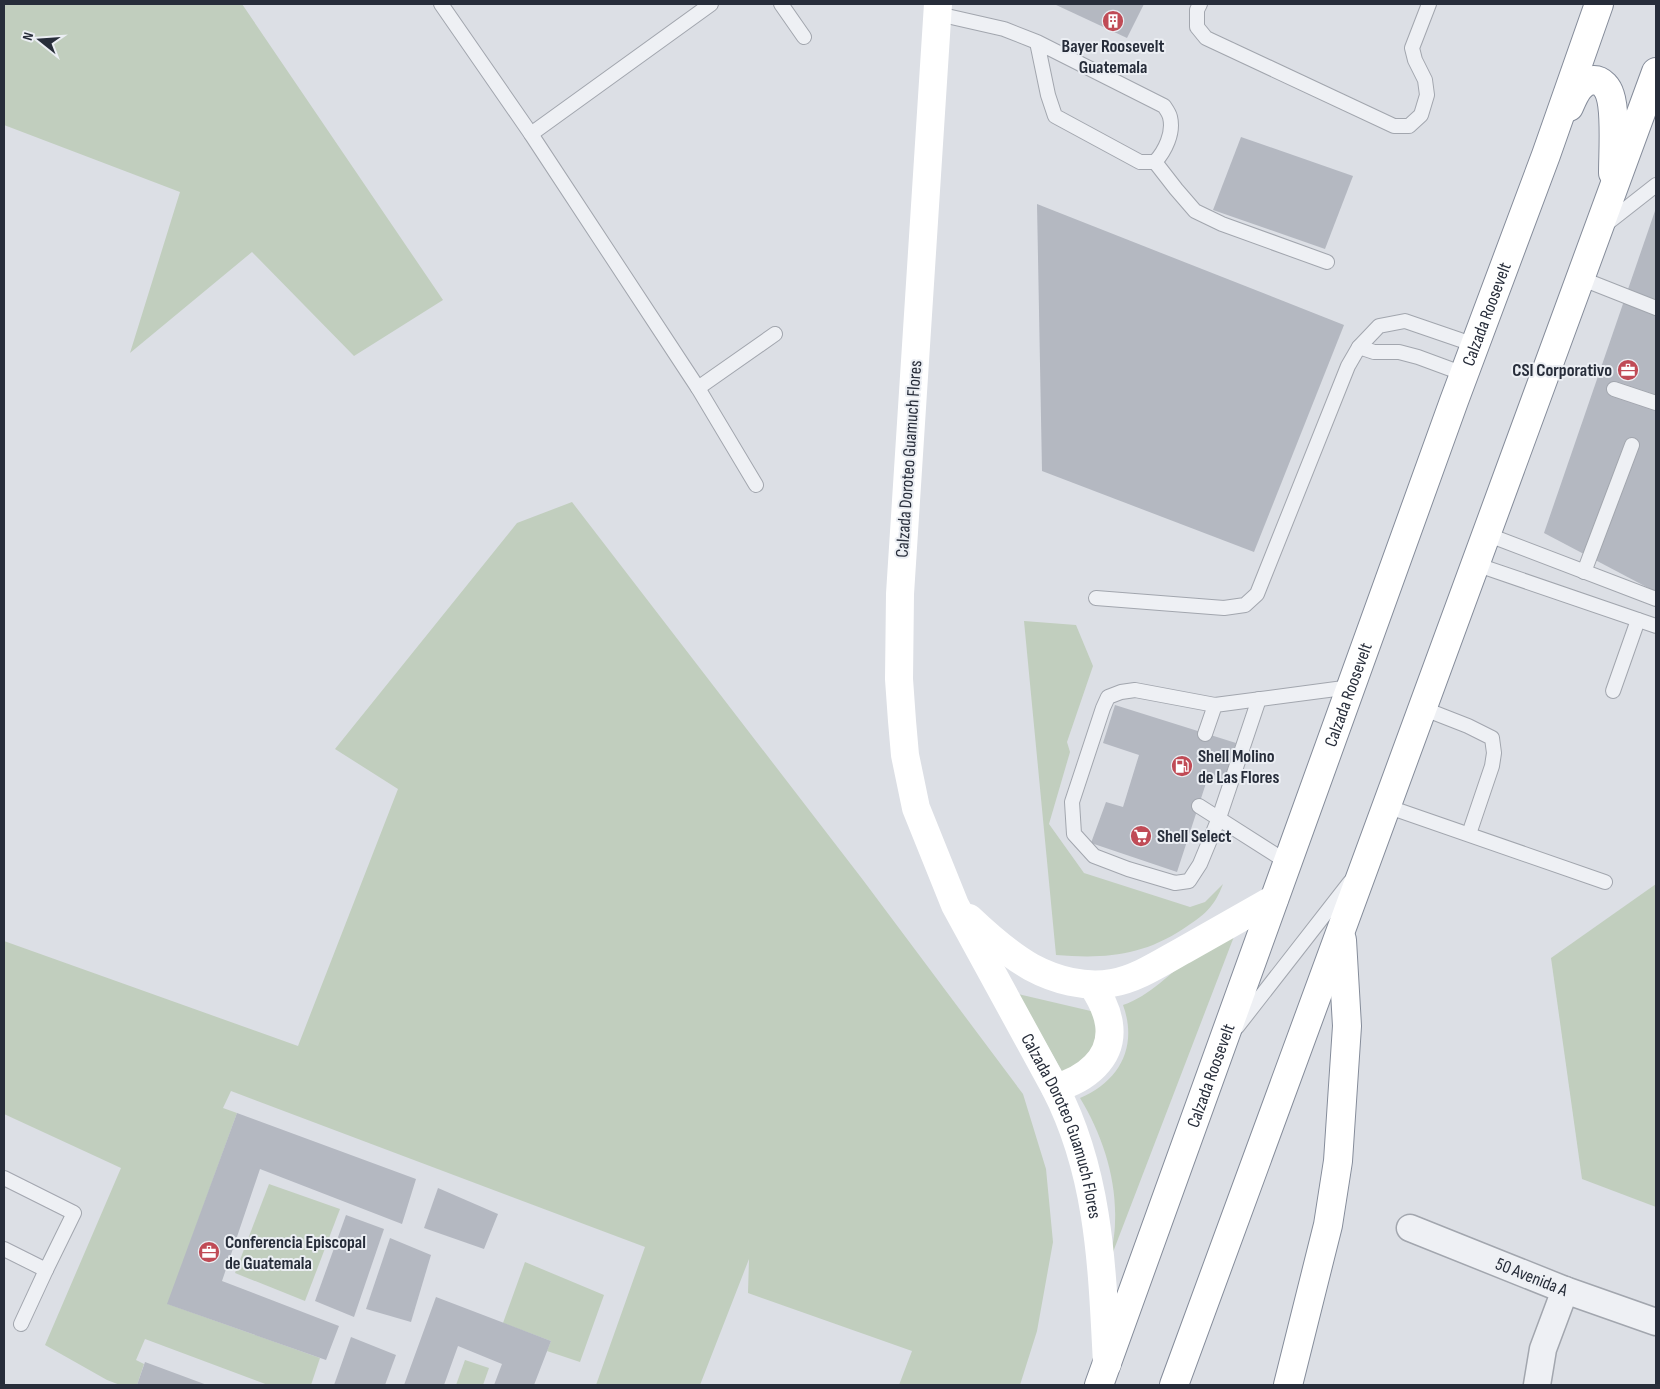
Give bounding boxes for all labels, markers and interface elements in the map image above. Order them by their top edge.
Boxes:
building icon: Bayer Roosevelt Guatemala [1101,9,1125,33]
north arrow [15,15,65,65]
text: N [19,30,37,42]
place label: Bayer Roosevelt Guatemala [1062,36,1164,78]
street label: Calzada Roosevelt [1458,259,1516,369]
office icon: CSI Corporativo [1616,358,1640,382]
street label: Calzada Doroteo Guamuch Flores [892,360,926,558]
place label: CSI Corporativo [1512,360,1612,381]
street label: Calzada Roosevelt [1320,639,1377,749]
place label: Shell Molino de Las Flores [1198,746,1280,788]
fuel station icon: Shell Molino de Las Flores [1170,754,1194,778]
supermarket icon: Shell Select [1129,824,1153,848]
place label: Shell Select [1157,826,1232,847]
street label: Calzada Roosevelt [1182,1020,1239,1130]
street label: Calzada Doroteo Guamuch Flores [1017,1030,1106,1220]
place label: Conferencia Episcopal de Guatemala [225,1232,366,1274]
office icon: Conferencia Episcopal de Guatemala [197,1240,221,1264]
street label: 50 Avenida A [1493,1253,1571,1301]

